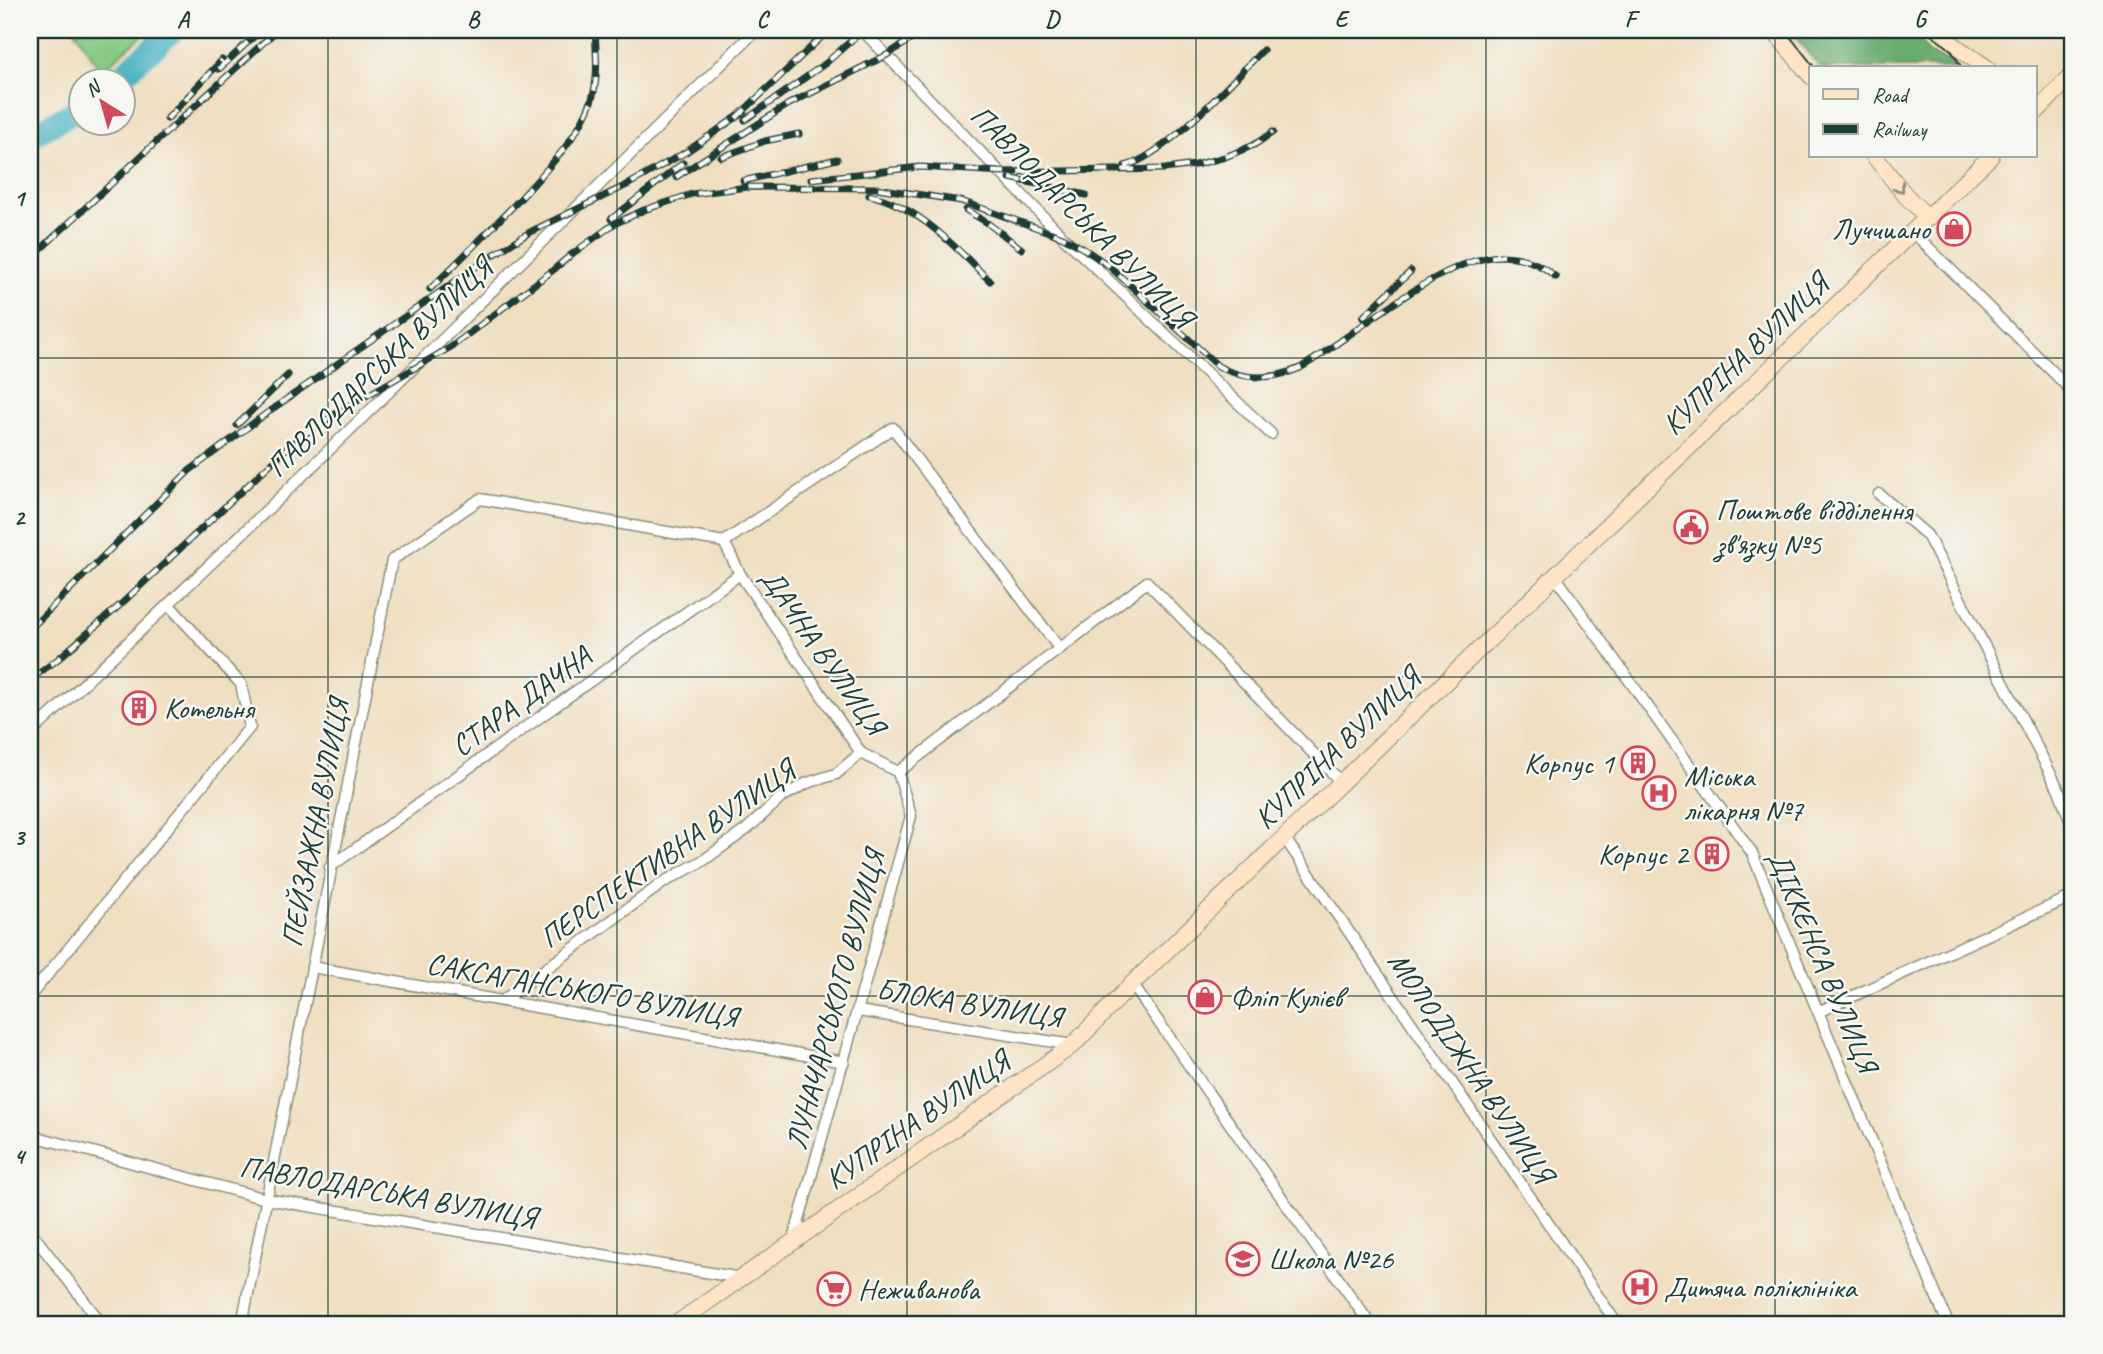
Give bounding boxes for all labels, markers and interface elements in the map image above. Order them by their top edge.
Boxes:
text: A [177,5,191,34]
text: B [467,5,481,34]
text: C [757,5,771,34]
text: D [1045,5,1061,34]
text: E [1335,5,1351,34]
text: F [1625,5,1641,34]
text: G [1914,5,1929,34]
north arrow [66,66,136,136]
legend [1809,66,2036,158]
text: N [80,74,107,102]
text: Road [1872,82,1911,108]
street label: ПАВЛОДАРСЬКА ВУЛИЦЯ [962,96,1205,339]
text: Railway [1872,116,1928,142]
one-way arrow [1891,180,1904,193]
text: 1 [14,184,27,213]
place label: Луччиано [1832,210,1931,248]
shop icon: Луччиано [1935,210,1973,248]
street label: ПАВЛОДАРСЬКА ВУЛИЦЯ [258,246,503,485]
street label: КУПРІНА ВУЛИЦЯ [1654,262,1839,443]
place label: Поштове відділення зв'язку №5 [1712,491,1915,563]
text: 2 [14,503,27,532]
public building icon: Поштове відділення зв'язку №5 [1672,508,1710,546]
street label: ДАЧНА ВУЛИЦЯ [752,561,897,745]
street label: СТАРА ДАЧНА [444,636,600,765]
street label: КУПРІНА ВУЛИЦЯ [1246,656,1431,837]
building icon: Котельня [120,689,158,727]
place label: Котельня [164,689,257,727]
street label: ПЕЙЗАЖНА ВУЛИЦЯ [272,692,359,950]
place label: Корпус 1 [1524,744,1616,782]
building icon: Корпус 1 [1619,744,1657,782]
street label: ПЕРСПЕКТИВНА ВУЛИЦЯ [532,749,806,956]
place label: Міська лікарня №7 [1684,757,1804,829]
hospital icon: Міська лікарня №7 [1640,774,1678,812]
text: 3 [14,823,27,852]
place label: Корпус 2 [1598,835,1691,873]
building icon: Корпус 2 [1693,835,1731,873]
street label: ЛУНАЧАРСЬКОГО ВУЛИЦЯ [777,842,894,1154]
street label: ДІККЕНСА ВУЛИЦЯ [1759,845,1889,1082]
street label: САКСАГАНСЬКОГО ВУЛИЦЯ [424,944,745,1037]
street label: МОЛОДІЖНА ВУЛИЦЯ [1380,944,1565,1194]
street label: БЛОКА ВУЛИЦЯ [874,970,1069,1037]
shop icon: Фліп Кулієв [1186,978,1224,1016]
place label: Фліп Кулієв [1230,978,1349,1016]
street label: КУПРІНА ВУЛИЦЯ [817,1040,1020,1198]
text: 4 [14,1142,27,1171]
street label: ПАВЛОДАРСЬКА ВУЛИЦЯ [237,1147,544,1238]
school or university icon: Школа №26 [1224,1240,1262,1278]
place label: Школа №26 [1268,1240,1395,1278]
hospital icon: Дитяча поліклініка [1621,1268,1659,1306]
place label: Дитяча поліклініка [1664,1268,1858,1306]
supermarket icon: Неживанова [815,1270,853,1308]
place label: Неживанова [858,1270,981,1308]

